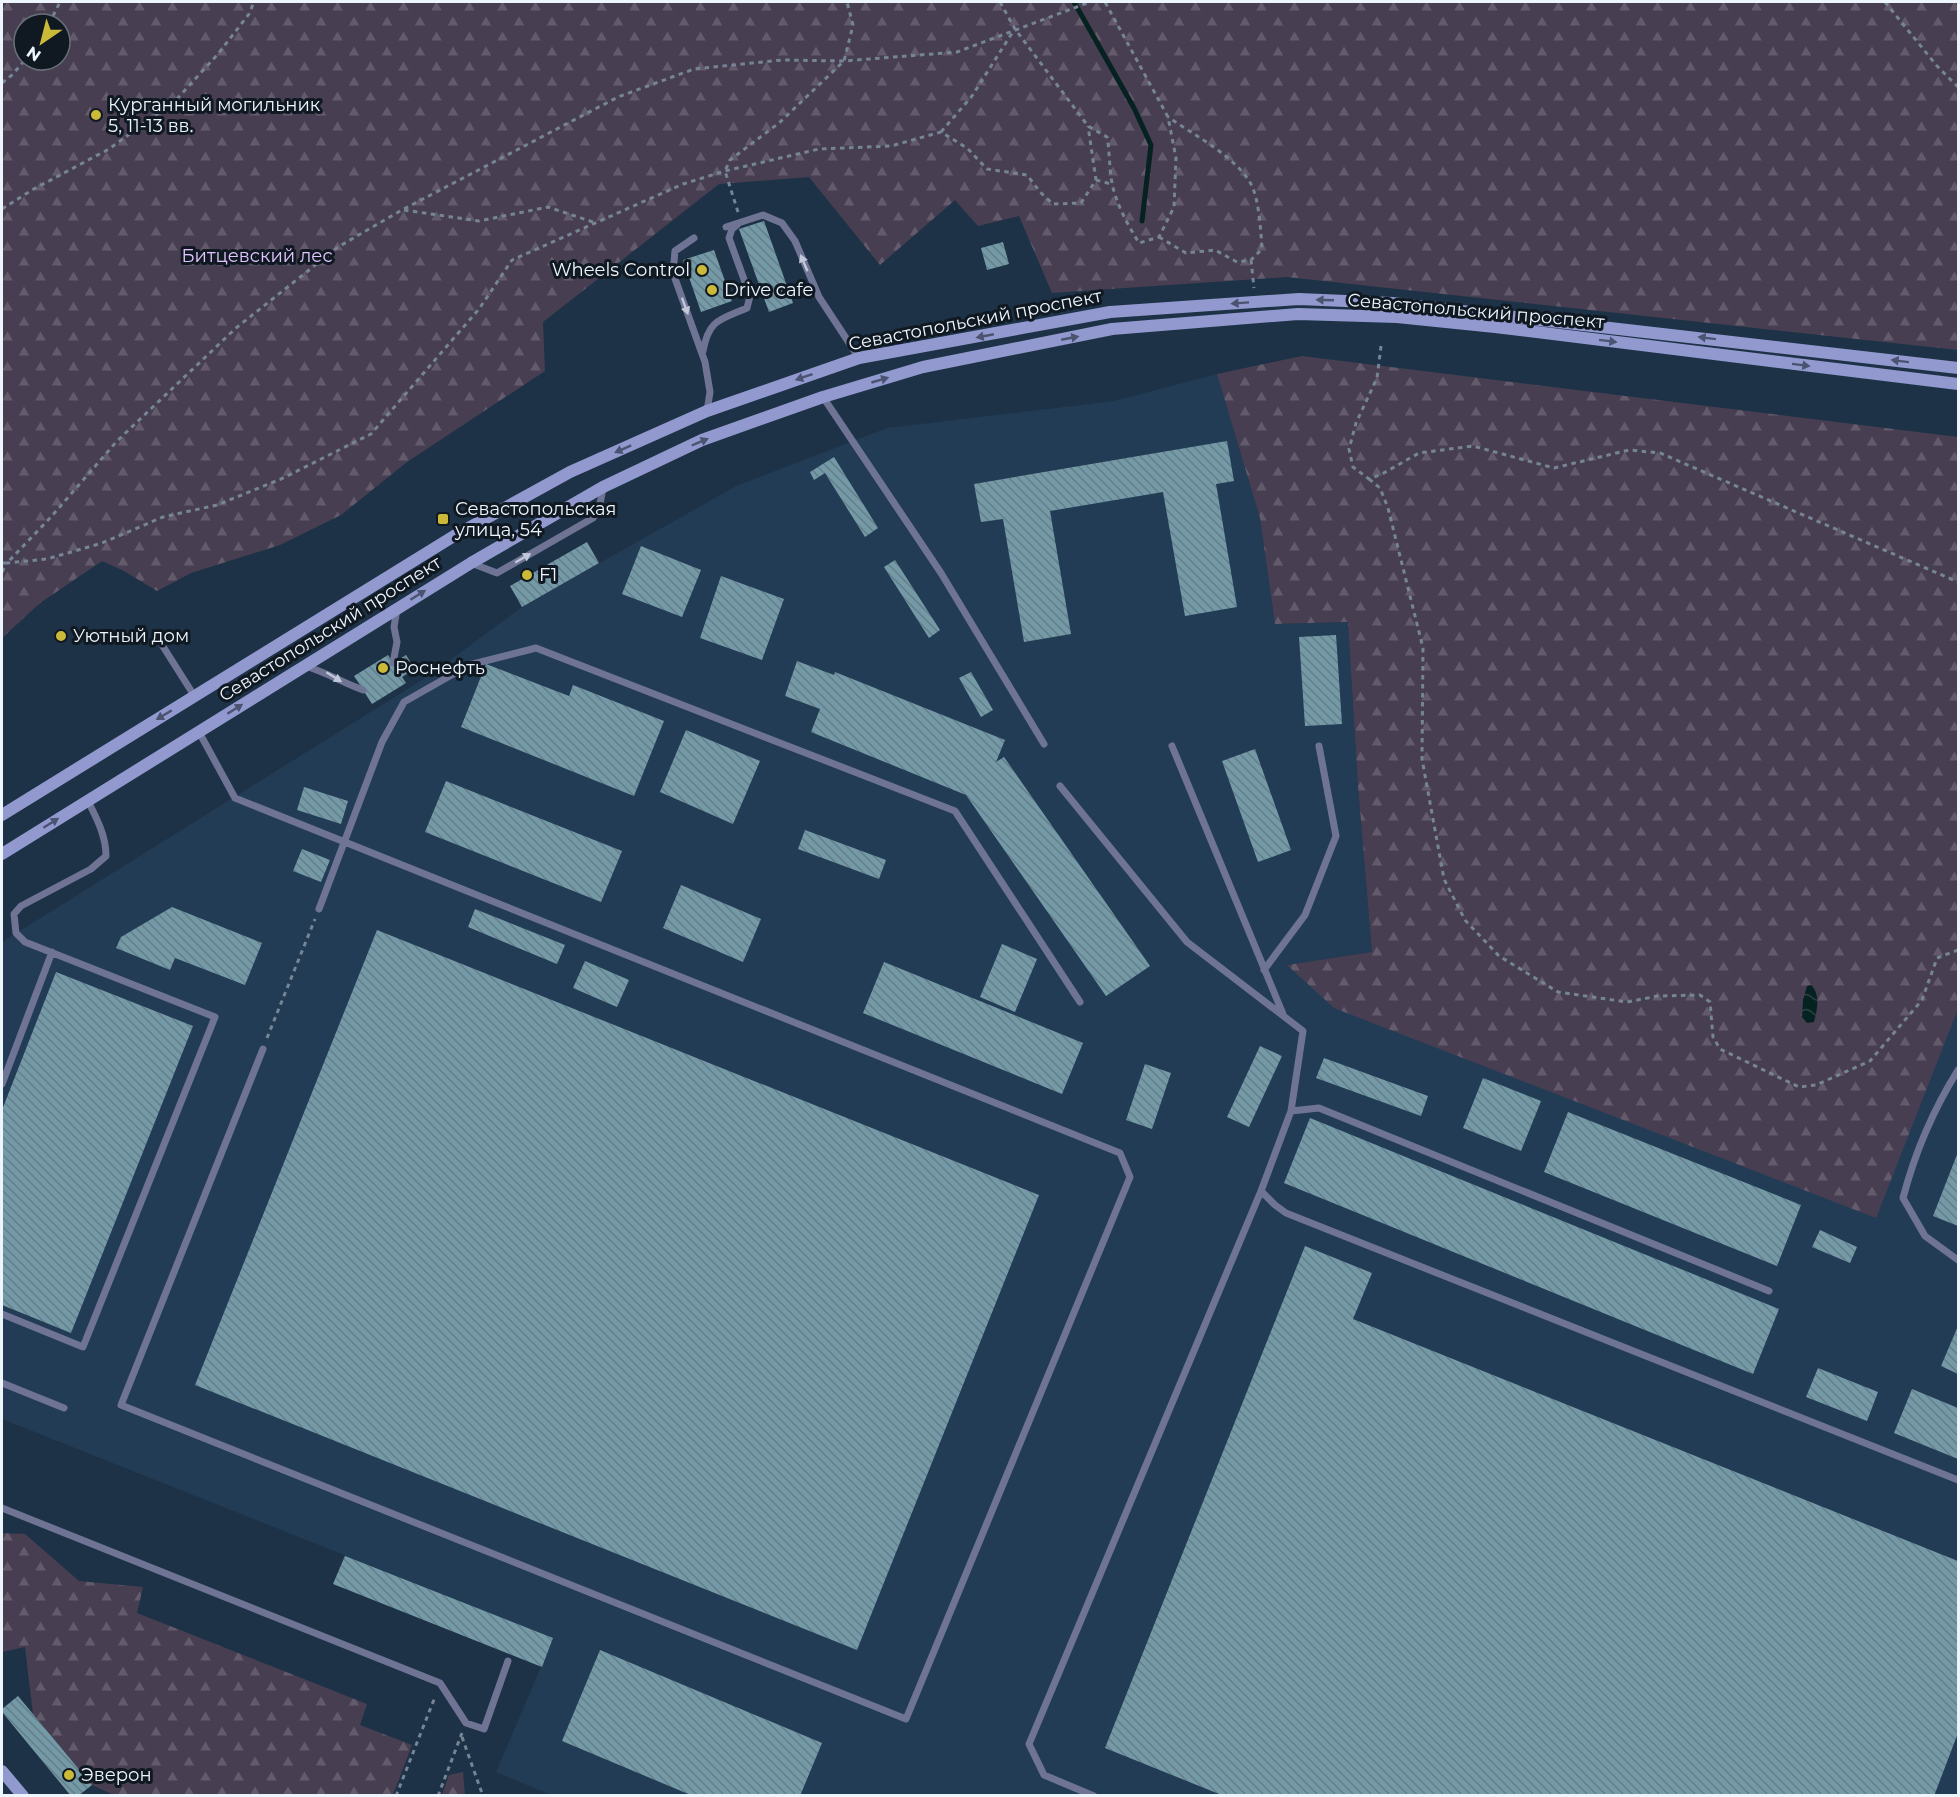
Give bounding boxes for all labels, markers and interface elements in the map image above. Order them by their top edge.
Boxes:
north arrow [12,12,72,72]
text: N [23,42,44,65]
place label: Курганный могильник 5, 11-13 вв. [108,94,321,137]
marker: Курганный могильник 5, 11-13 вв. [89,108,103,122]
park label: Битцевский лес [181,245,333,267]
one-way arrow [799,253,809,271]
place label: Wheels Control [552,259,690,281]
marker: Wheels Control [695,263,709,277]
place label: Drive cafe [724,279,814,301]
marker: Drive cafe [705,283,719,297]
street label: Севастопольский проспект [846,285,1104,355]
street label: Севастопольский проспект [1347,289,1606,333]
one-way arrow [1315,296,1334,305]
one-way arrow [681,297,691,315]
one-way arrow [1231,299,1250,308]
one-way arrow [975,332,994,341]
one-way arrow [1061,333,1080,342]
one-way arrow [1697,333,1716,343]
one-way arrow [1598,336,1617,346]
one-way arrow [1891,356,1910,366]
one-way arrow [1792,360,1811,369]
one-way arrow [795,373,813,383]
one-way arrow [871,375,889,384]
one-way arrow [691,437,708,446]
one-way arrow [613,444,631,454]
place label: Севастопольская улица, 54 [454,498,616,541]
marker: Севастопольская улица, 54 [436,512,450,526]
street label: Севастопольский проспект [215,551,446,707]
one-way arrow [515,552,531,563]
place label: F1 [539,564,557,586]
marker: F1 [520,568,534,582]
one-way arrow [410,590,426,601]
place label: Уютный дом [73,625,189,647]
marker: Уютный дом [54,629,68,643]
place label: Роснефть [395,657,485,679]
marker: Роснефть [376,661,390,675]
one-way arrow [326,672,342,683]
one-way arrow [227,704,243,715]
one-way arrow [156,710,172,721]
one-way arrow [43,818,59,829]
place label: Эверон [81,1764,152,1786]
marker: Эверон [62,1768,76,1782]

